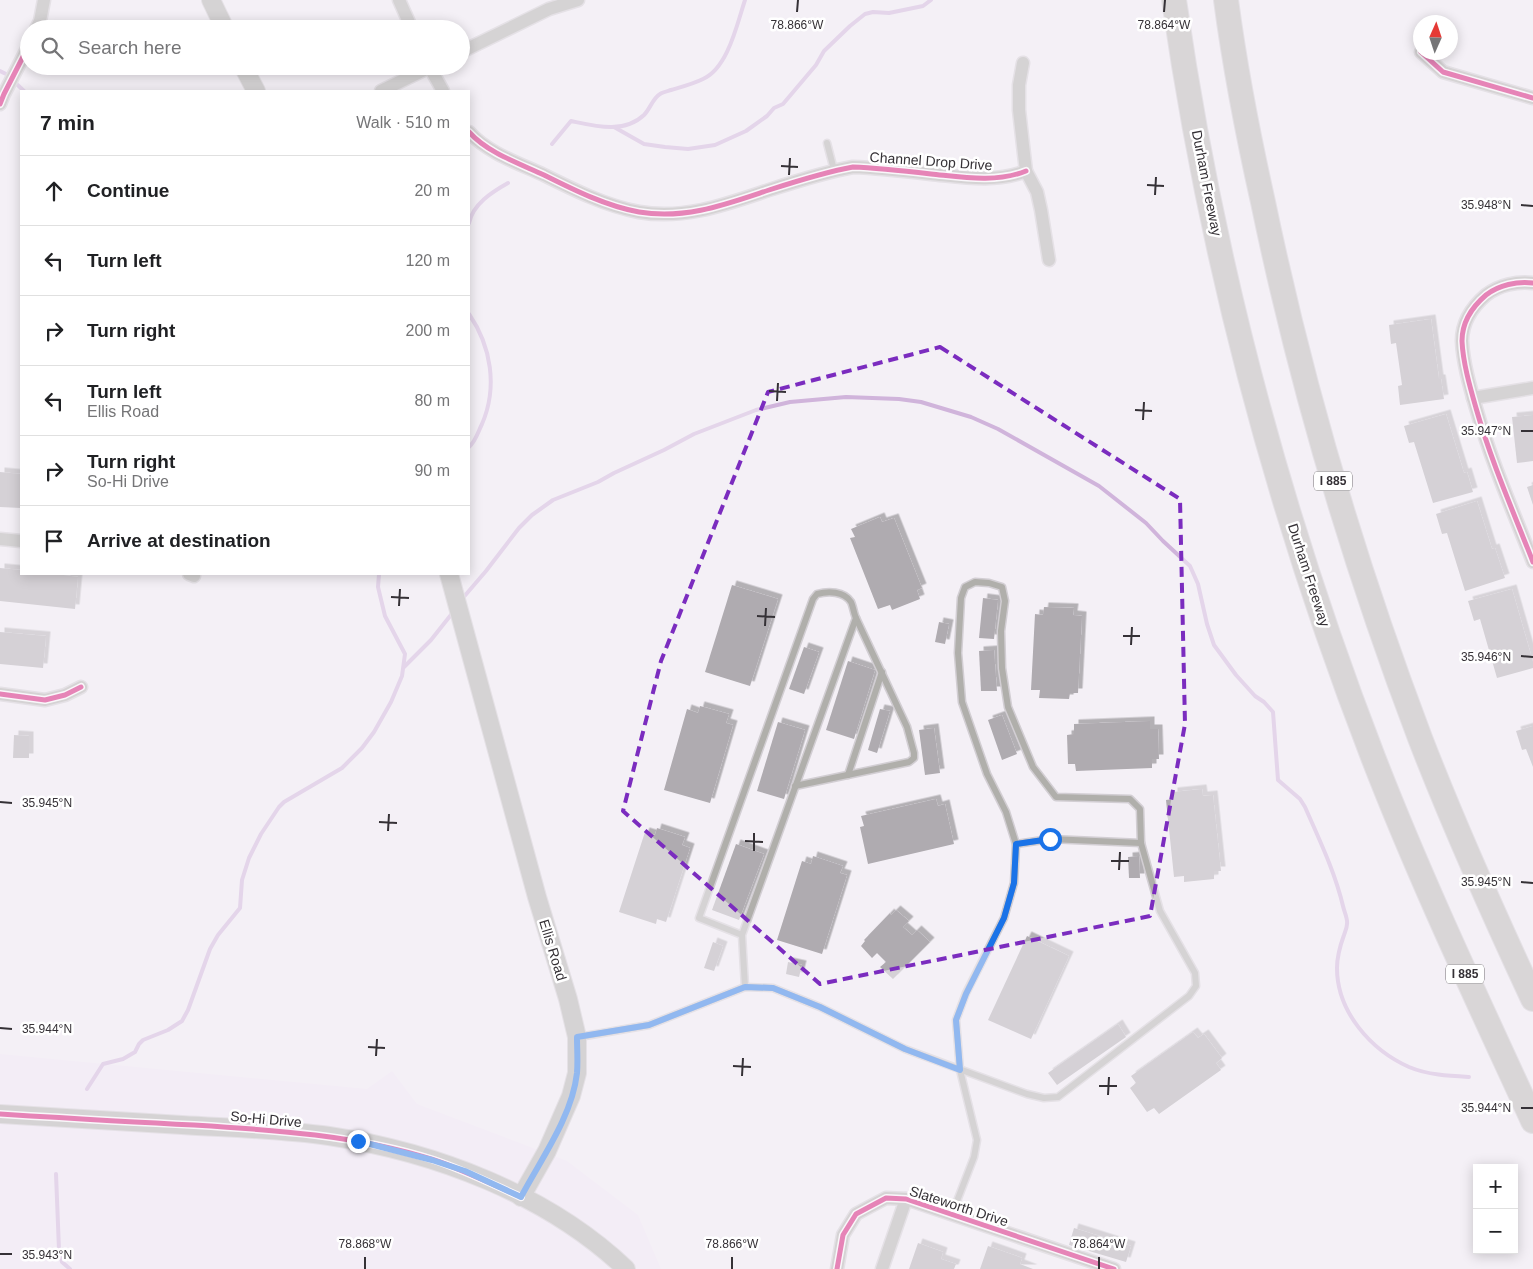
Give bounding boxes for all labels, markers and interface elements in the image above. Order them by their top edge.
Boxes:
north arrow [1413,15,1458,60]
text: 78.866°W [771,18,824,32]
text: 78.864°W [1138,18,1191,32]
search box [20,20,470,75]
icon: search [38,34,66,62]
text: Search here [78,37,182,58]
text: 7 min [40,111,95,134]
text: Walk · 510 m [356,114,450,131]
street label: Durham Freeway [1189,129,1225,237]
street label: Channel Drop Drive [869,149,993,173]
icon: ahead [40,177,68,205]
text: Continue [87,180,169,201]
text: 20 m [414,182,450,199]
text: 35.948°N [1461,198,1511,212]
icon: left [40,247,68,275]
text: Turn left [87,250,162,271]
text: 120 m [406,252,450,269]
icon: right [40,317,68,345]
text: Turn right [87,320,175,341]
text: 200 m [406,322,450,339]
text: Turn left [87,381,162,402]
icon: left [40,387,68,415]
text: 80 m [414,392,450,409]
text: Ellis Road [87,403,159,420]
text: 35.947°N [1461,424,1511,438]
text: Turn right [87,451,175,472]
icon: right [40,457,68,485]
text: 90 m [414,462,450,479]
road number: I 885 [1314,472,1352,491]
text: So-Hi Drive [87,473,169,490]
street label: Durham Freeway [1285,521,1333,629]
icon: arrive [40,527,68,555]
text: Arrive at destination [87,530,271,551]
text: 35.946°N [1461,650,1511,664]
text: 35.945°N [22,796,72,810]
route start [1039,828,1062,851]
text: 35.945°N [1461,875,1511,889]
street label: Ellis Road [536,918,570,982]
road number: I 885 [1446,964,1484,984]
text: 35.944°N [22,1022,72,1036]
text: 35.944°N [1461,1101,1511,1115]
street label: So-Hi Drive [230,1108,303,1130]
route end [347,1130,370,1153]
map controls [1473,1164,1518,1254]
button: + [1473,1164,1518,1209]
street label: Slateworth Drive [908,1183,1011,1230]
button: − [1473,1209,1518,1254]
text: 78.868°W [339,1237,392,1251]
text: 78.866°W [706,1237,759,1251]
text: 78.864°W [1073,1237,1126,1251]
text: 35.943°N [22,1248,72,1262]

